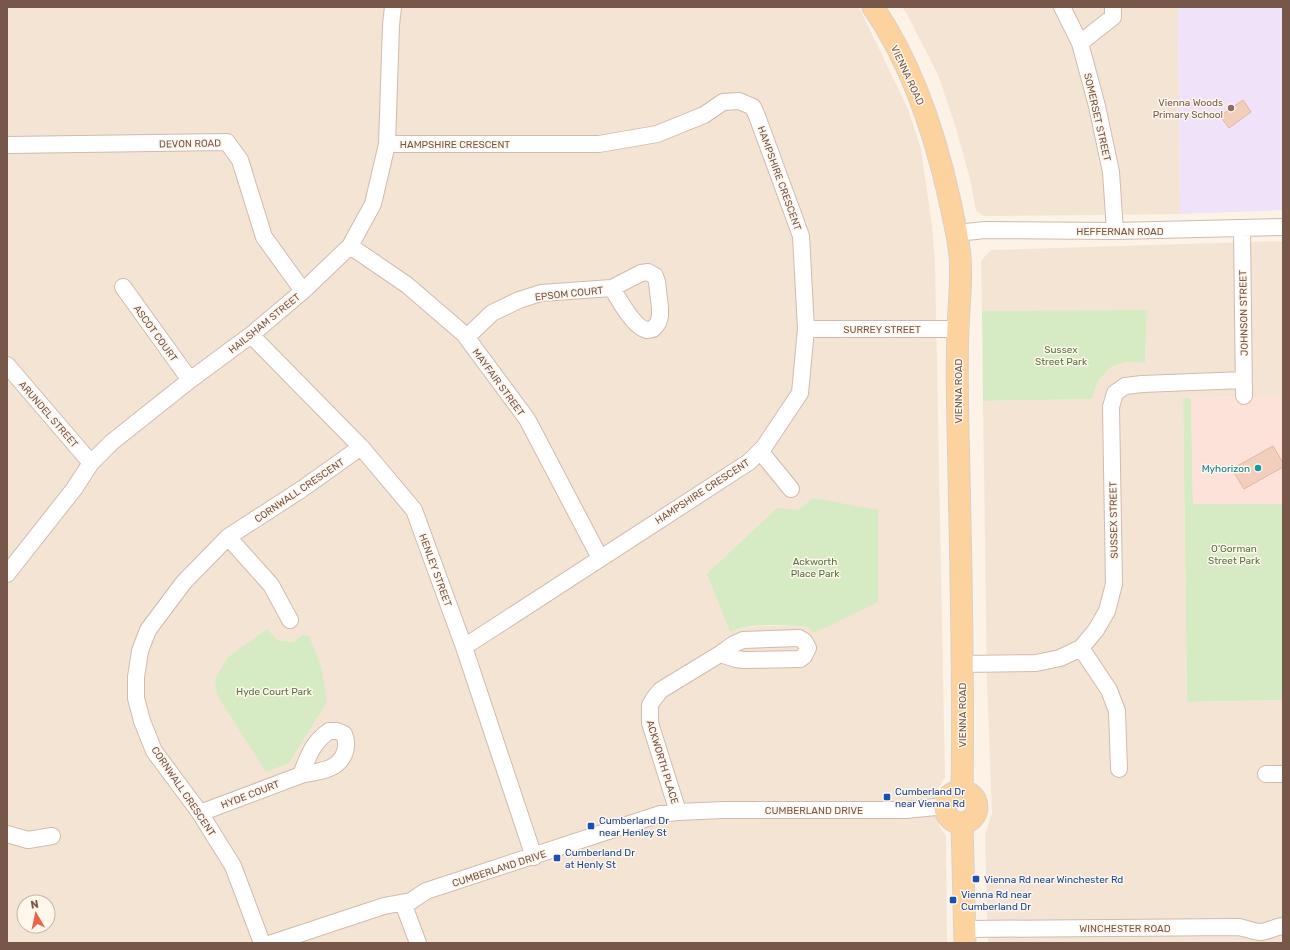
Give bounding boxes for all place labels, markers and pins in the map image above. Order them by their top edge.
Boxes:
place label: Vienna Woods Primary School [1153,97,1223,121]
marker: Vienna Woods Primary School [1226,103,1236,113]
place label: Myhorizon [1202,463,1250,475]
marker: Myhorizon [1253,463,1263,473]
place label: Cumberland Dr near Vienna Rd [895,786,965,810]
marker: Cumberland Dr near Vienna Rd [882,792,892,802]
place label: Cumberland Dr near Henley St [599,815,669,839]
marker: Cumberland Dr near Henley St [586,821,596,831]
place label: Cumberland Dr at Henly St [565,847,635,871]
marker: Cumberland Dr at Henly St [552,853,562,863]
marker: Vienna Rd near Winchester Rd [971,874,981,884]
place label: Vienna Rd near Winchester Rd [984,874,1123,886]
place label: Vienna Rd near Cumberland Dr [961,889,1032,913]
marker: Vienna Rd near Cumberland Dr [948,895,958,905]

